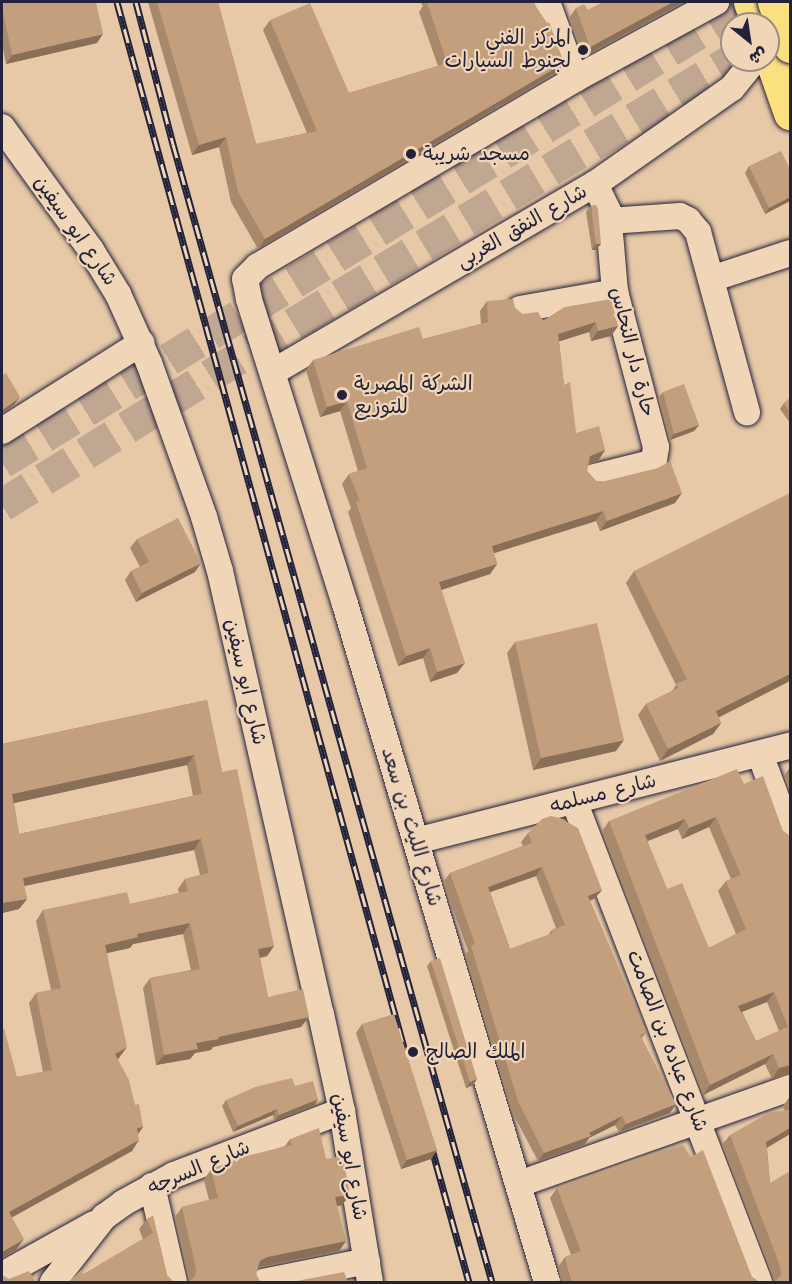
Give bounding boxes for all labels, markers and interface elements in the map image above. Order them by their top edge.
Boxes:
north arrow [720,12,780,72]
place label: المركز الفني لجنوط السيارات [445,27,571,74]
text: ش [745,42,771,70]
marker: المركز الفني لجنوط السيارات [576,43,590,57]
place label: مسجد شريبة [423,142,530,166]
marker: مسجد شريبة [404,147,418,161]
street label: شارع ابو سيفين [28,171,122,291]
street label: شارع النفق الغربى [452,180,592,274]
street label: حارة دار النحاس [604,285,660,419]
place label: الشركة المصرية للتوزيع [354,372,473,419]
marker: الشركة المصرية للتوزيع [335,388,349,402]
street label: شارع ابو سيفين [219,617,271,747]
street label: شارع الليث بن سعد [375,745,447,909]
street label: شارع مسلمه [547,769,659,819]
street label: شارع عباده بن الصامت [621,947,713,1135]
place label: الملك الصالح [426,1040,525,1064]
marker: الملك الصالح [404,1043,422,1061]
street label: شارع ابو سيفين [326,1092,372,1222]
street label: شارع السرجه [144,1136,254,1200]

